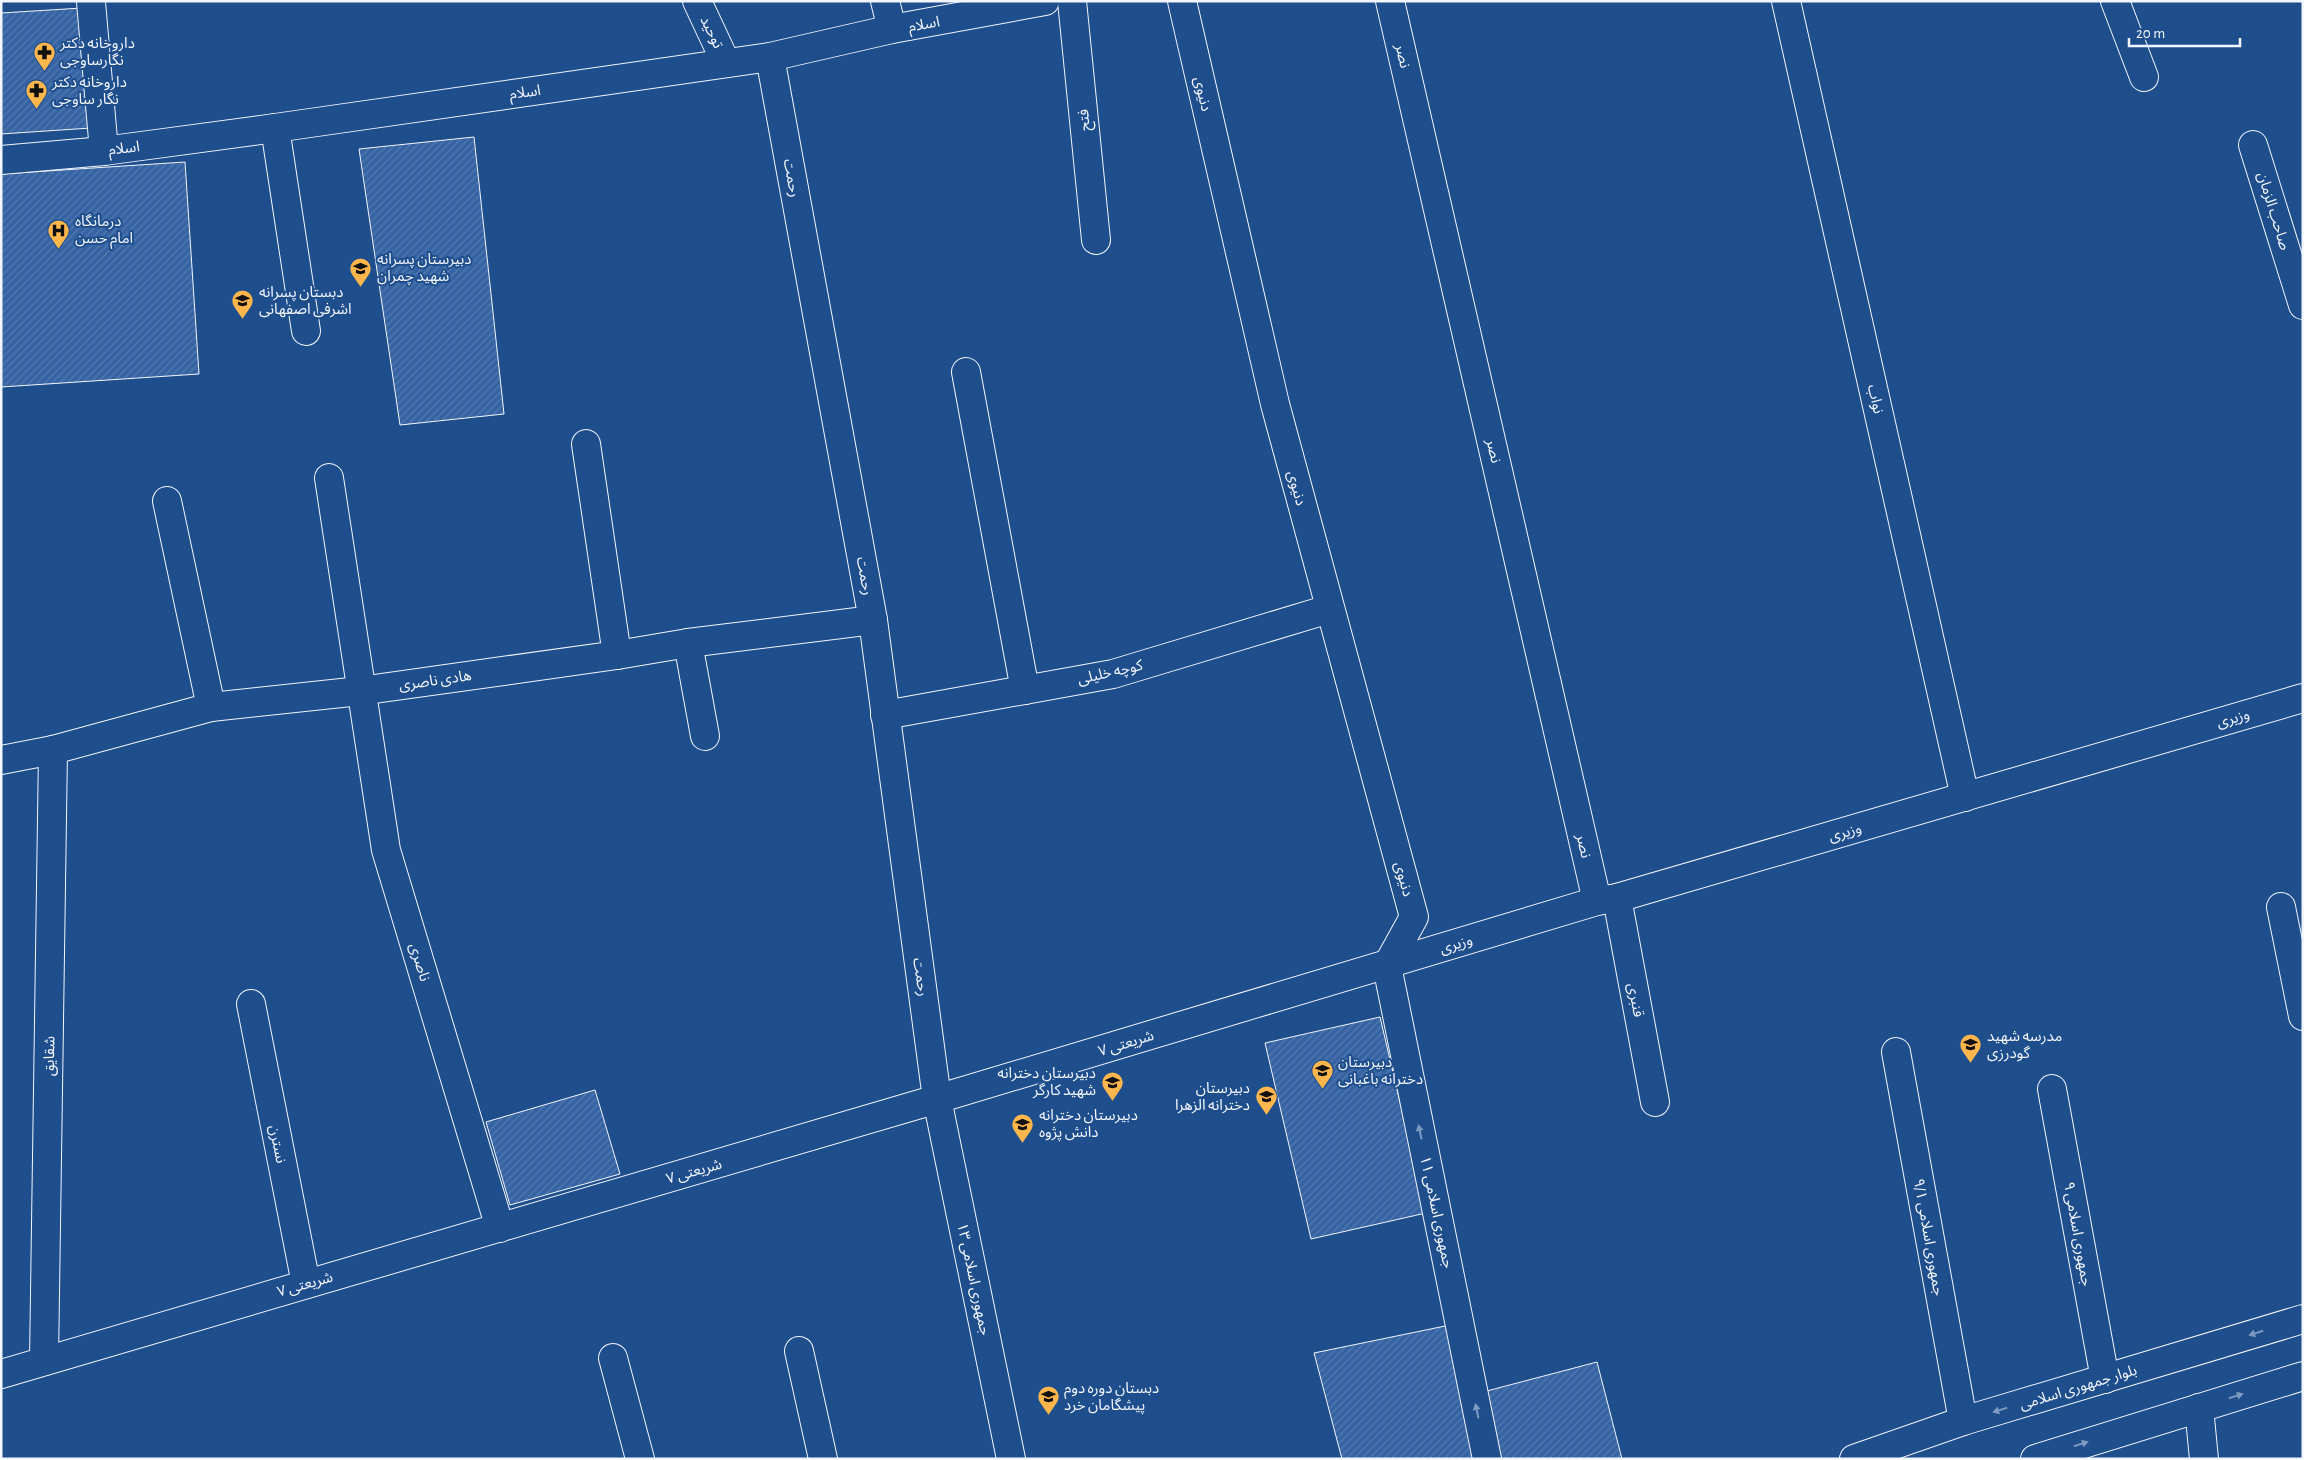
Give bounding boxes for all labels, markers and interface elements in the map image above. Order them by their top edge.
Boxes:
street label: توحید [696,14,726,51]
street label: اسلام [907,14,941,38]
scale bar [2129,15,2240,47]
text: 20 m [2136,26,2165,41]
place label: داروخانه دکتر نگارساوجی [59,36,135,69]
pharmacy icon: داروخانه دکتر نگارساوجی [32,40,56,71]
street label: نصر [1391,42,1413,70]
place label: داروخانه دکتر نگار ساوجی [51,75,127,108]
street label: دنیوی [1190,75,1214,113]
pharmacy icon: داروخانه دکتر نگار ساوجی [24,79,48,110]
street label: اسلام [508,83,542,105]
street label: فتح [1076,108,1097,132]
street label: اسلام [107,139,141,161]
street label: رحمت [780,158,802,199]
street label: صاحب الزمان [2254,170,2293,252]
place label: درمانگاه امام حسن [75,213,133,249]
hospital icon: درمانگاه امام حسن [47,218,71,249]
place label: دبیرستان پسرانه شهید چمران [377,252,471,286]
school or university icon: دبیرستان پسرانه شهید چمران [349,256,373,287]
place label: دبستان پسرانه اشرفی اصفهانی [259,285,352,318]
school or university icon: دبستان پسرانه اشرفی اصفهانی [231,289,255,320]
street label: نواب [1864,383,1886,415]
street label: نصر [1482,437,1504,465]
street label: دنیوی [1284,469,1308,507]
street label: رحمت [853,556,875,597]
street label: کوچه خلیلی [1076,658,1145,689]
street label: هادی ناصری [398,668,473,694]
street label: وزیری [2215,707,2252,731]
street label: وزیری [1827,821,1864,845]
street label: نصر [1572,832,1594,860]
street label: دنیوی [1391,860,1415,898]
street label: وزیری [1438,932,1475,958]
street label: ناصری [406,941,432,983]
street label: رحمت [909,957,931,997]
street label: قنبری [1624,982,1646,1019]
street label: شریعتی ۷ [1097,1028,1156,1060]
place label: مدرسه شهید گودرزی [1987,1029,2062,1062]
school or university icon: مدرسه شهید گودرزی [1959,1033,1983,1064]
street label: شقایق [42,1036,59,1076]
place label: دبیرستان دخترانه باغبانی [1338,1055,1423,1088]
school or university icon: دبیرستان دخترانه باغبانی [1310,1059,1334,1090]
place label: دبیرستان دخترانه شهید کارگر [997,1066,1096,1099]
school or university icon: دبیرستان دخترانه شهید کارگر [1100,1070,1124,1101]
place label: دبیرستان دخترانه الزهرا [1175,1081,1250,1114]
school or university icon: دبیرستان دخترانه الزهرا [1254,1085,1278,1116]
place label: دبیرستان دخترانه دانش پژوه [1039,1108,1138,1142]
school or university icon: دبیرستان دخترانه دانش پژوه [1011,1112,1035,1143]
one-way arrow [1416,1123,1424,1139]
street label: نسترن [265,1124,289,1165]
street label: جمهوری اسلامی ۱۱ [1416,1155,1456,1270]
street label: شریعتی ۷ [665,1156,724,1188]
street label: جمهوری اسلامی ۹/۱ [1910,1177,1946,1297]
street label: جمهوری اسلامی ۹ [2060,1181,2094,1288]
street label: جمهوری اسلامی ۱۳ [953,1222,993,1337]
street label: شریعتی ۷ [276,1269,335,1301]
one-way arrow [2248,1329,2263,1337]
street label: بلوار جمهوری اسلامی [2018,1362,2139,1413]
place label: دبستان دوره دوم پیشگامان خرد [1064,1381,1159,1415]
school or university icon: دبستان دوره دوم پیشگامان خرد [1036,1385,1060,1416]
one-way arrow [2229,1392,2244,1400]
one-way arrow [1473,1403,1481,1419]
one-way arrow [1992,1407,2007,1415]
one-way arrow [2074,1440,2089,1448]

